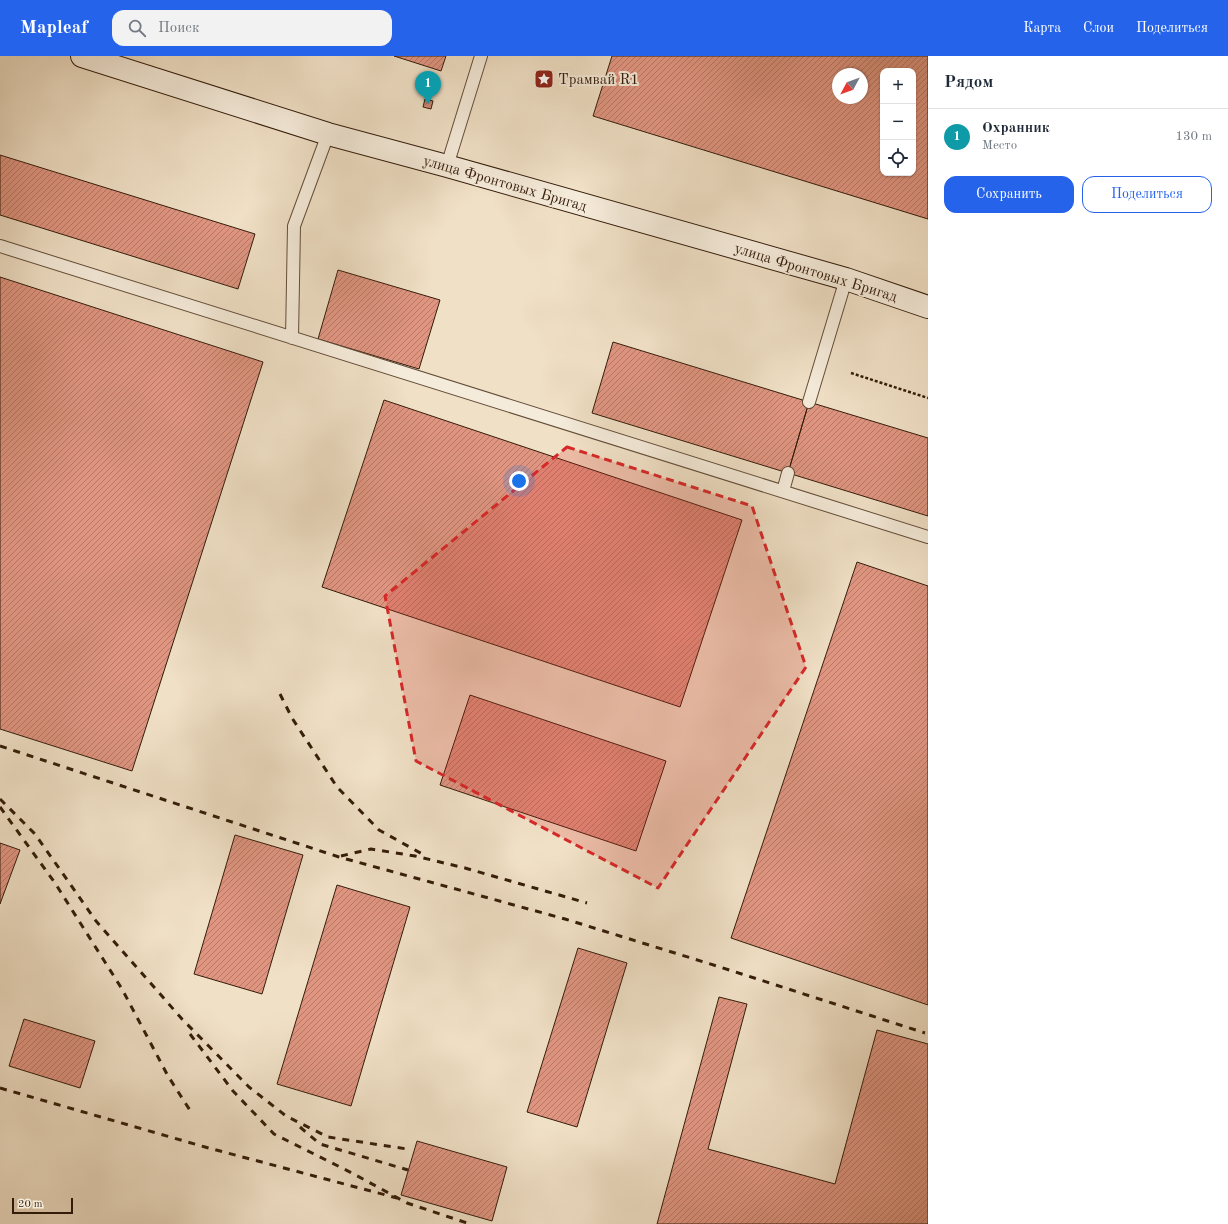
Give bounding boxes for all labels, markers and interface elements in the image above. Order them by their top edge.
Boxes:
search box [112,10,392,46]
icon: search [126,17,148,39]
text: Mapleaf [20,19,88,38]
text: Поиск [158,21,199,36]
text: Карта [1023,21,1061,35]
text: Слои [1083,21,1114,35]
text: Поделиться [1136,21,1208,35]
place icon: Трамвай R1 [533,68,555,90]
north arrow [832,68,868,104]
map controls [880,68,916,176]
button: + [880,68,916,104]
pin: 1 [415,71,441,104]
place label: Трамвай R1 [558,73,639,88]
text: Рядом [944,74,993,91]
button: − [880,104,916,140]
text: Охранник [982,121,1050,136]
text: 1 [953,130,961,143]
text: 130 m [1175,130,1212,143]
text: Место [982,139,1017,152]
button: locate [880,140,916,176]
street label: улица Фронтовых Бригад [421,154,589,215]
button: Сохранить [944,176,1074,213]
button: Поделиться [1082,176,1212,213]
street label: улица Фронтовых Бригад [732,241,899,306]
your location [509,471,529,491]
scale bar [12,1196,73,1215]
text: 20 m [18,1199,43,1210]

